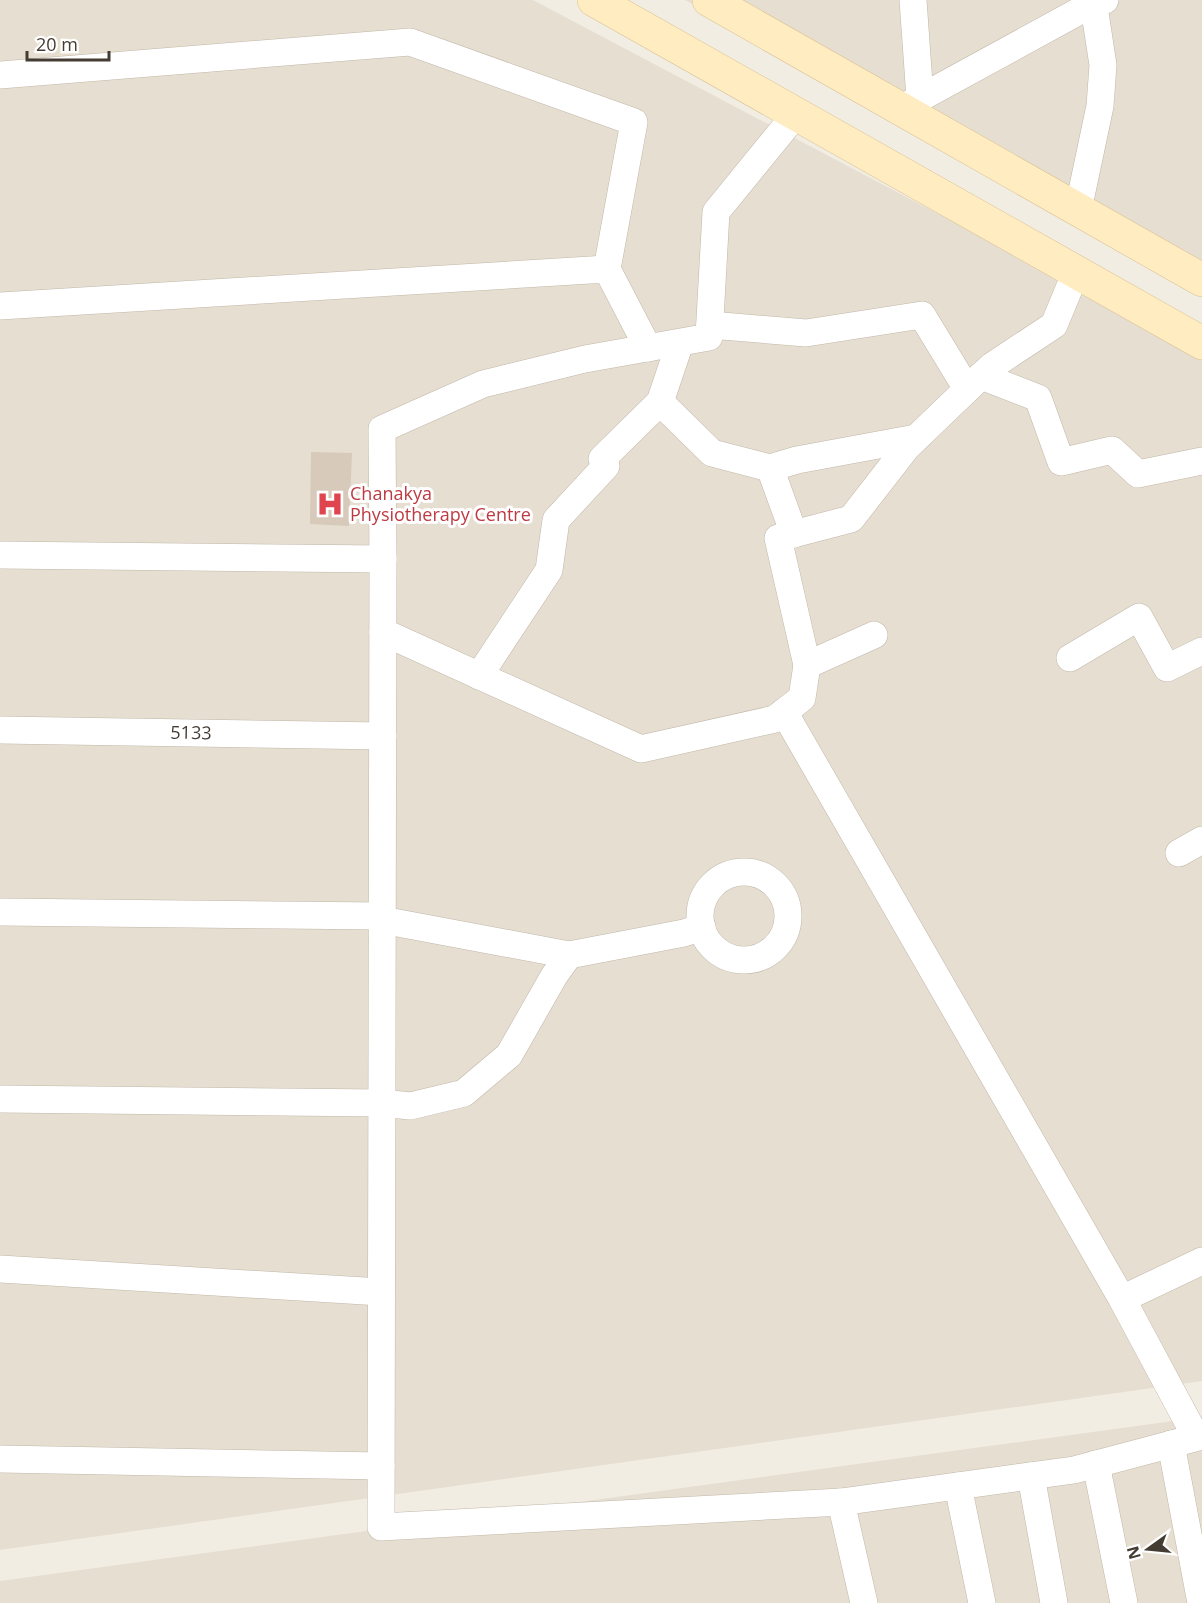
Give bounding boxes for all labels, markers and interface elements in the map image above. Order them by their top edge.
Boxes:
scale bar [27,24,110,62]
text: 20 m [36,32,78,56]
place label: Chanakya Physiotherapy Centre [350,481,531,526]
hospital icon: Chanakya Physiotherapy Centre [315,489,345,519]
street label: 5133 [170,720,212,744]
north arrow [1118,1519,1178,1579]
text: N [1121,1544,1146,1562]

